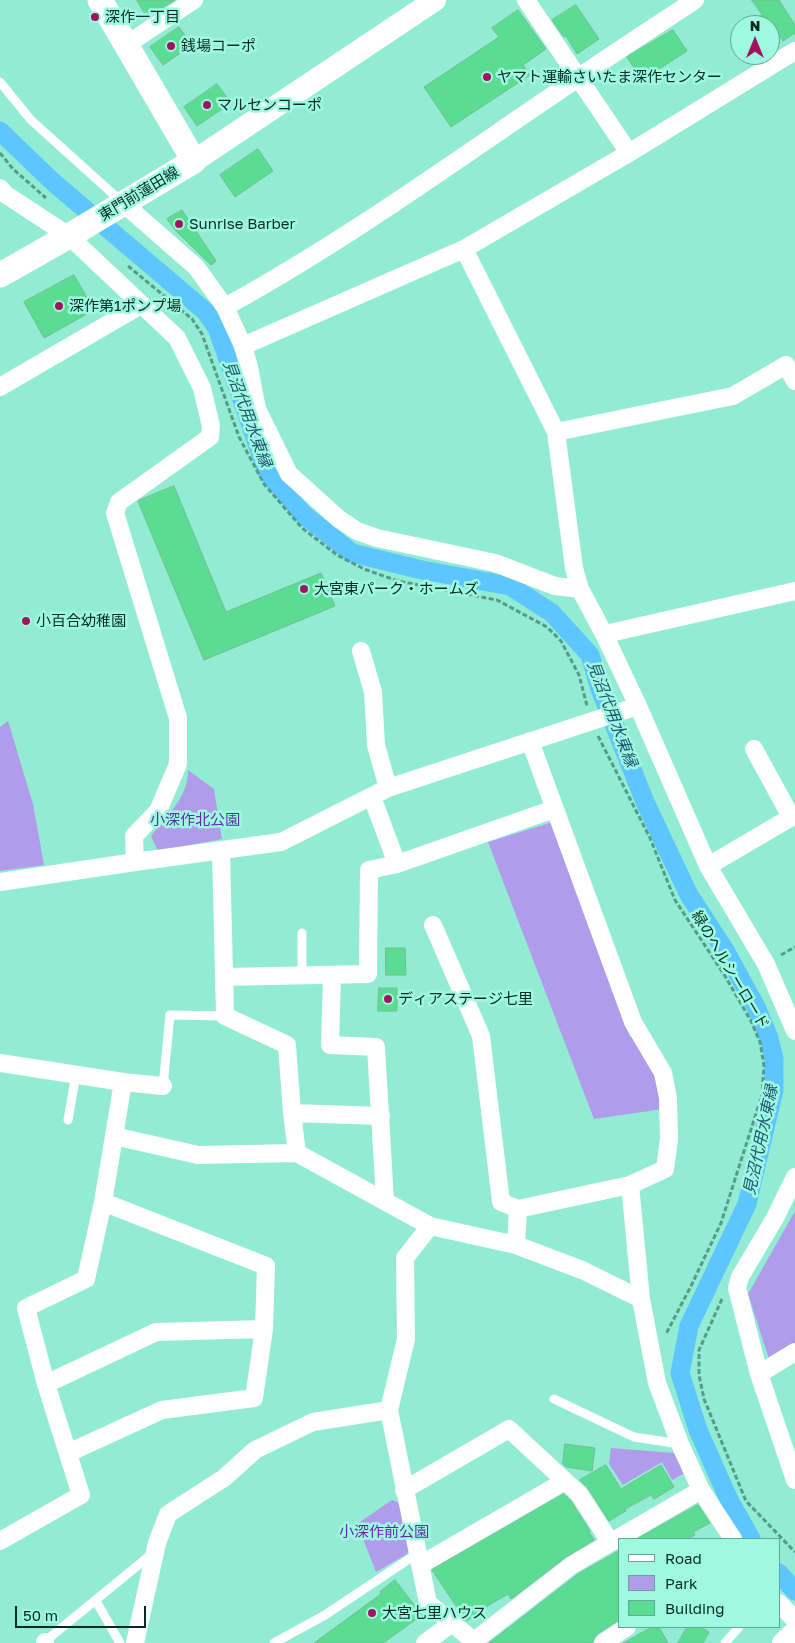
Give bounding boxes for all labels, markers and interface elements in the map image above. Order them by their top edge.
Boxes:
place label: 深作一丁目 [105,8,180,26]
marker: 深作一丁目 [89,11,101,23]
north arrow [730,15,780,65]
text: N [750,17,760,34]
place label: 銭場コーポ [181,37,256,55]
marker: 銭場コーポ [165,40,177,52]
place label: ヤマト運輸さいたま深作センター [497,68,722,86]
marker: ヤマト運輸さいたま深作センター [481,71,493,83]
place label: マルセンコーポ [217,96,322,114]
marker: マルセンコーポ [201,99,213,111]
street label: 東門前蓮田線 [96,163,182,225]
place label: Sunrise Barber [189,215,295,233]
marker: Sunrise Barber [173,218,185,230]
place label: 深作第1ポンプ場 [69,297,181,315]
marker: 深作第1ポンプ場 [53,300,65,312]
water label: 見沼代用水東縁 [219,358,275,470]
place label: 大宮東パーク・ホームズ [314,580,479,598]
marker: 大宮東パーク・ホームズ [298,583,310,595]
place label: 小百合幼稚園 [36,612,126,630]
marker: 小百合幼稚園 [20,615,32,627]
water label: 見沼代用水東縁 [583,658,641,770]
park label: 小深作北公園 [150,811,240,829]
street label: 緑のヘルシーロード [688,908,772,1032]
place label: ディアステージ七里 [398,990,533,1008]
marker: ディアステージ七里 [382,993,394,1005]
water label: 見沼代用水東縁 [740,1083,782,1197]
park label: 小深作前公園 [339,1523,429,1541]
legend [618,1538,780,1628]
text: Road [665,1549,702,1567]
text: Park [665,1574,697,1592]
scale bar [18,1596,149,1628]
text: Building [665,1599,725,1617]
place label: 大宮七里ハウス [382,1604,487,1622]
text: 50 m [23,1606,58,1624]
marker: 大宮七里ハウス [366,1607,378,1619]

